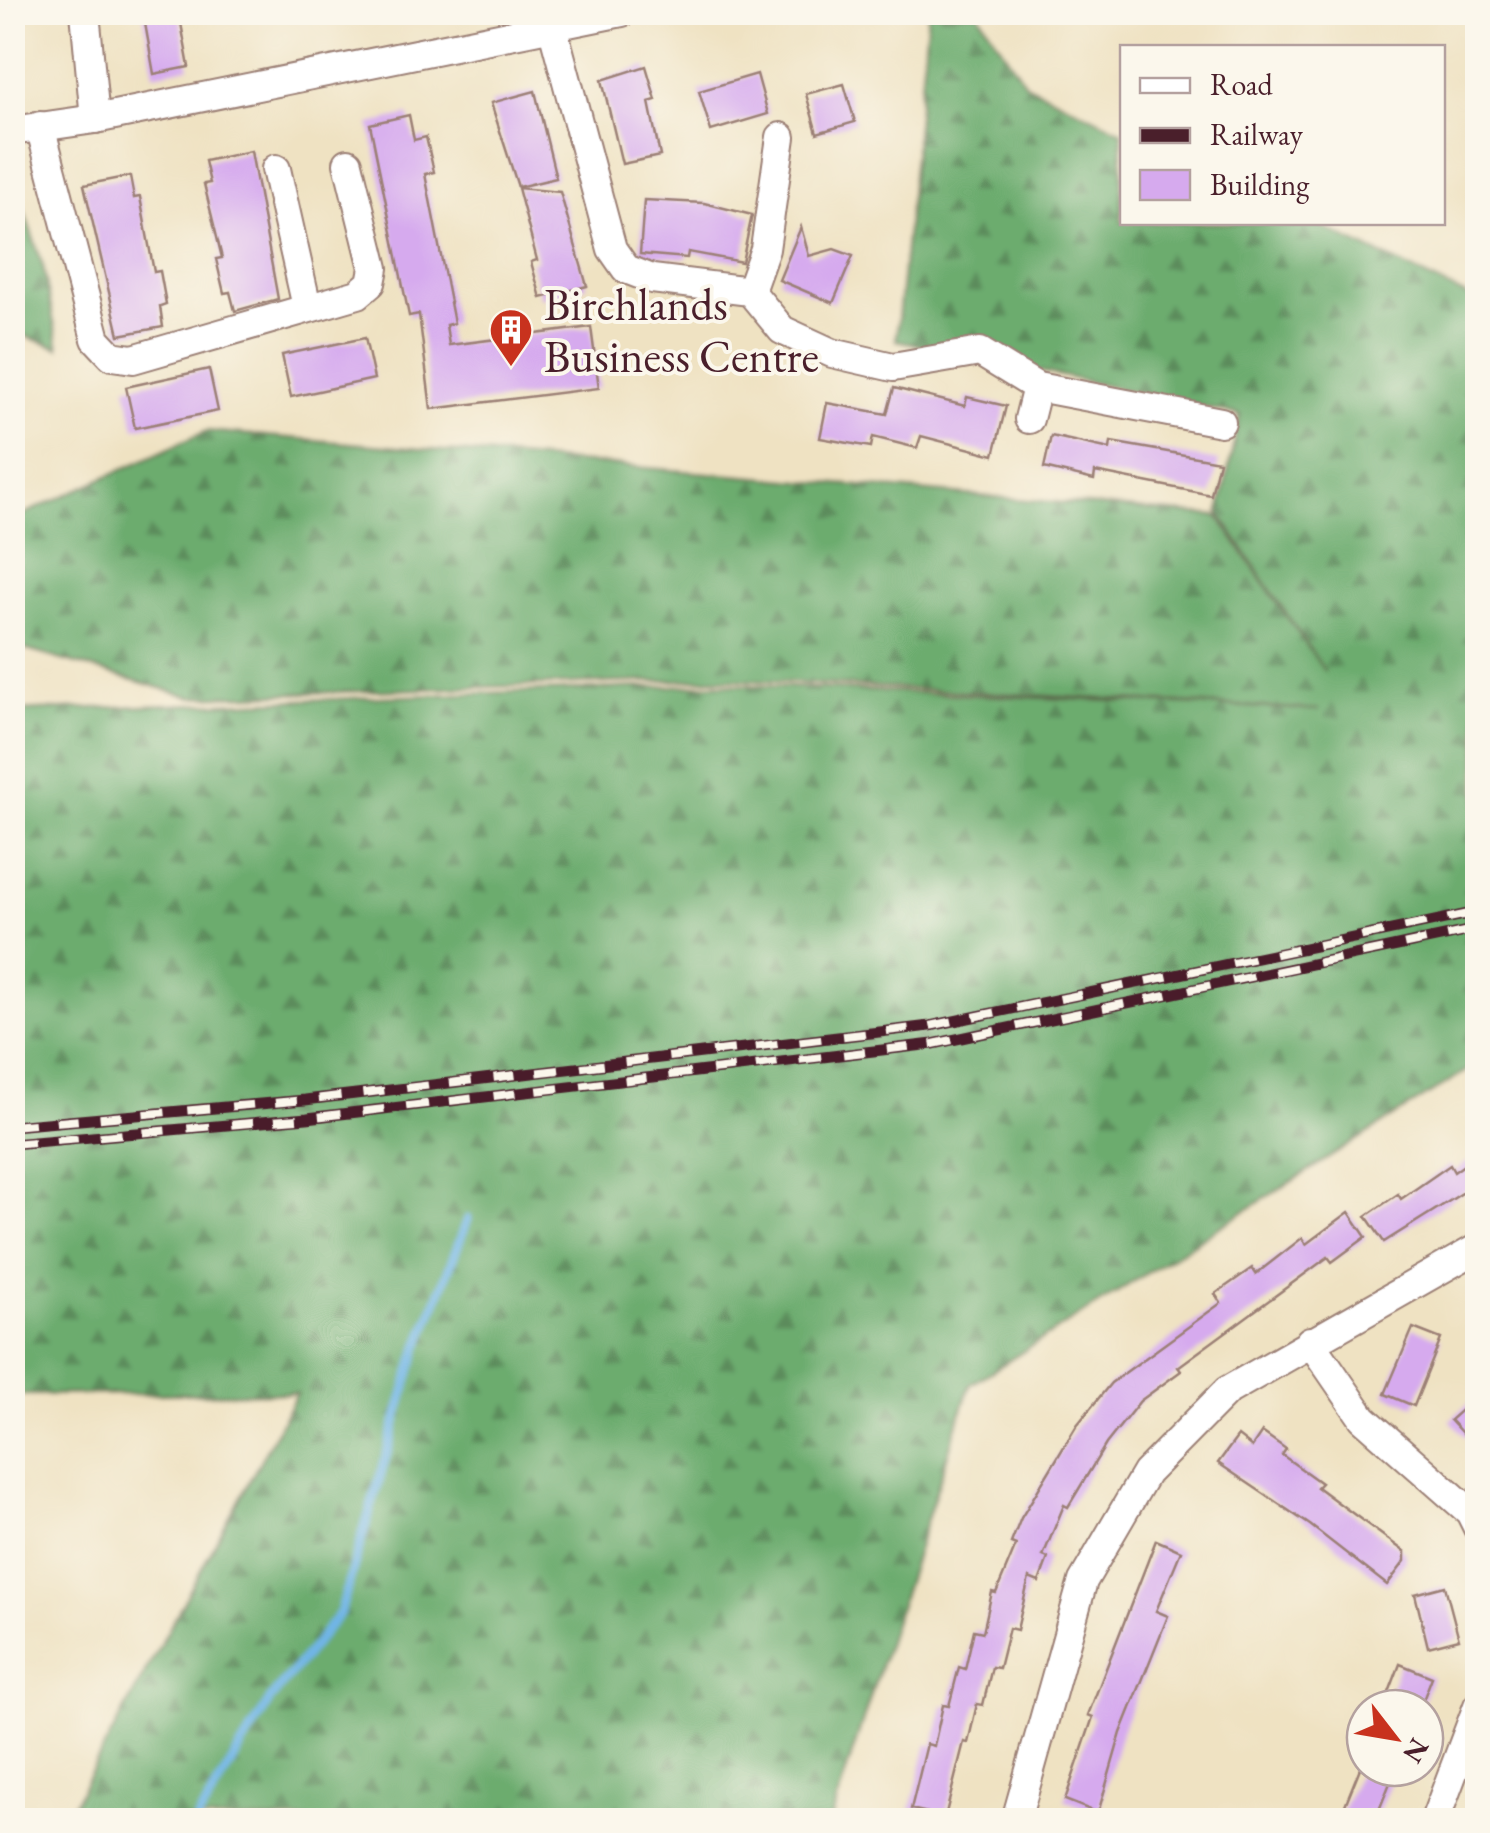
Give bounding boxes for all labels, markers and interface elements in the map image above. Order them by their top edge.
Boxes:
legend [1120,45,1445,225]
text: Road [1210,65,1274,104]
text: Railway [1210,115,1304,154]
text: Building [1210,165,1310,204]
place label: Birchlands Business Centre [544,275,819,385]
building icon: Birchlands Business Centre [488,307,534,368]
north arrow [1345,1688,1445,1788]
text: N [1395,1732,1438,1770]

